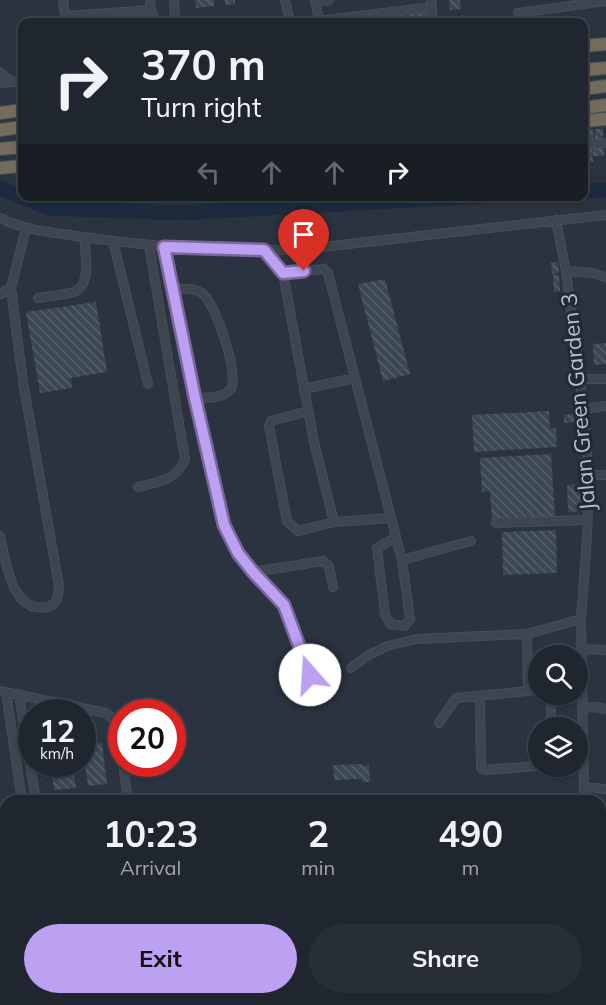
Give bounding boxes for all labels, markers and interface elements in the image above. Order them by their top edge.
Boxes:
text: 370 m [141,38,266,91]
icon: right [42,42,120,120]
text: Turn right [141,90,261,124]
icon: left [192,156,225,189]
icon: ahead [255,156,288,189]
icon: ahead [318,156,351,189]
icon: right [381,156,414,189]
pin [278,209,329,271]
icon: arrive [287,218,320,251]
street label: Jalan Green Garden 3 [555,292,601,512]
position arrow [278,643,342,707]
map controls [528,645,588,777]
button: search [528,645,588,705]
speed limit sign: 20 [108,699,186,777]
text: 12 [39,712,75,750]
button: layers [528,717,588,777]
text: km/h [40,744,74,763]
text: 10:23 [103,811,198,856]
text: 2 [307,811,329,856]
text: 490 [438,811,503,856]
text: Arrival [120,855,181,880]
text: min [301,855,335,880]
text: m [462,855,479,880]
button: Exit [24,924,297,993]
button: Share [309,924,582,993]

